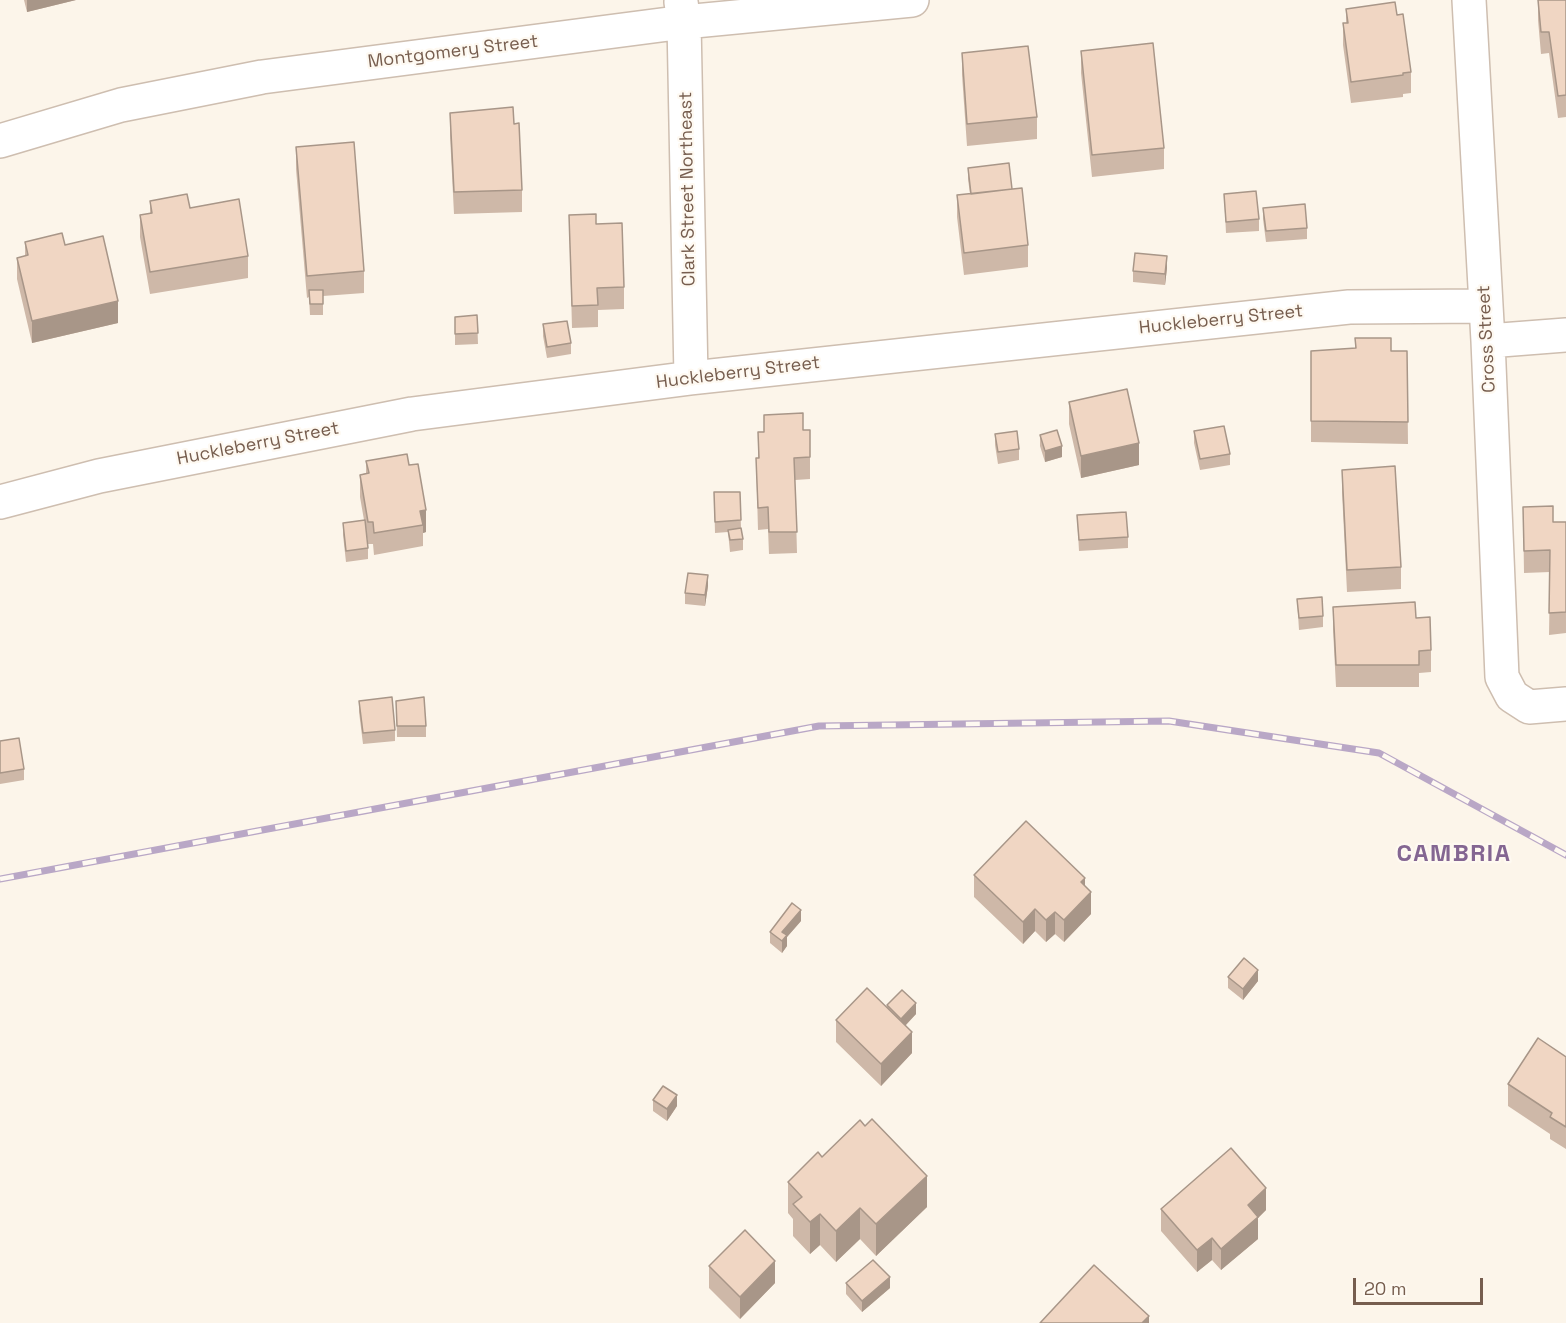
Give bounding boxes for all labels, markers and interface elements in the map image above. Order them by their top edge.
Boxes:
street label: Montgomery Street [366,31,540,73]
street label: Clark Street Northeast [676,91,700,287]
street label: Cross Street [1473,285,1501,393]
street label: Huckleberry Street [1138,301,1304,339]
street label: Huckleberry Street [655,352,821,394]
street label: Huckleberry Street [175,418,341,470]
district label: CAMBRIA [1397,840,1511,868]
scale bar [1356,1266,1486,1304]
text: 20 m [1364,1277,1407,1300]

